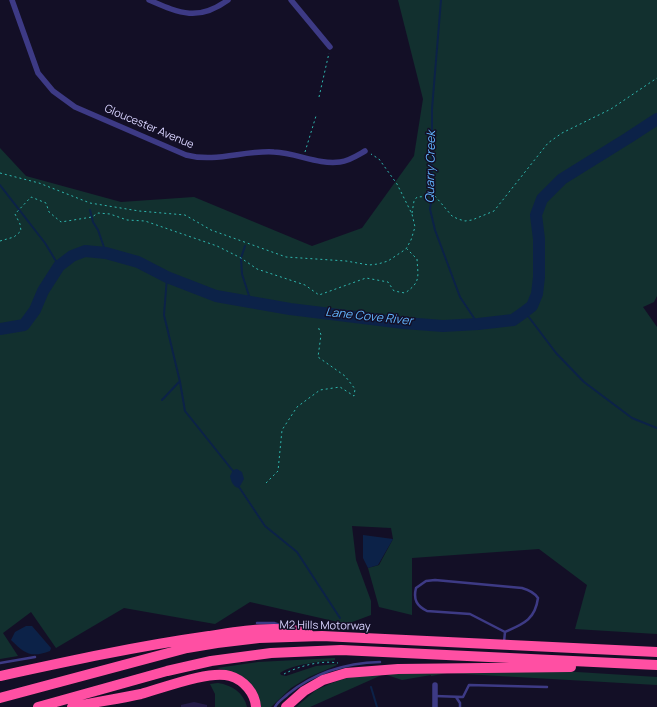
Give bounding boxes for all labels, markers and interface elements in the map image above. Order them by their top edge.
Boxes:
street label: Gloucester Avenue [102,102,196,152]
water label: Quarry Creek [423,131,439,203]
water label: Lane Cove River [325,305,413,329]
street label: M2 Hills Motorway [279,619,371,633]

